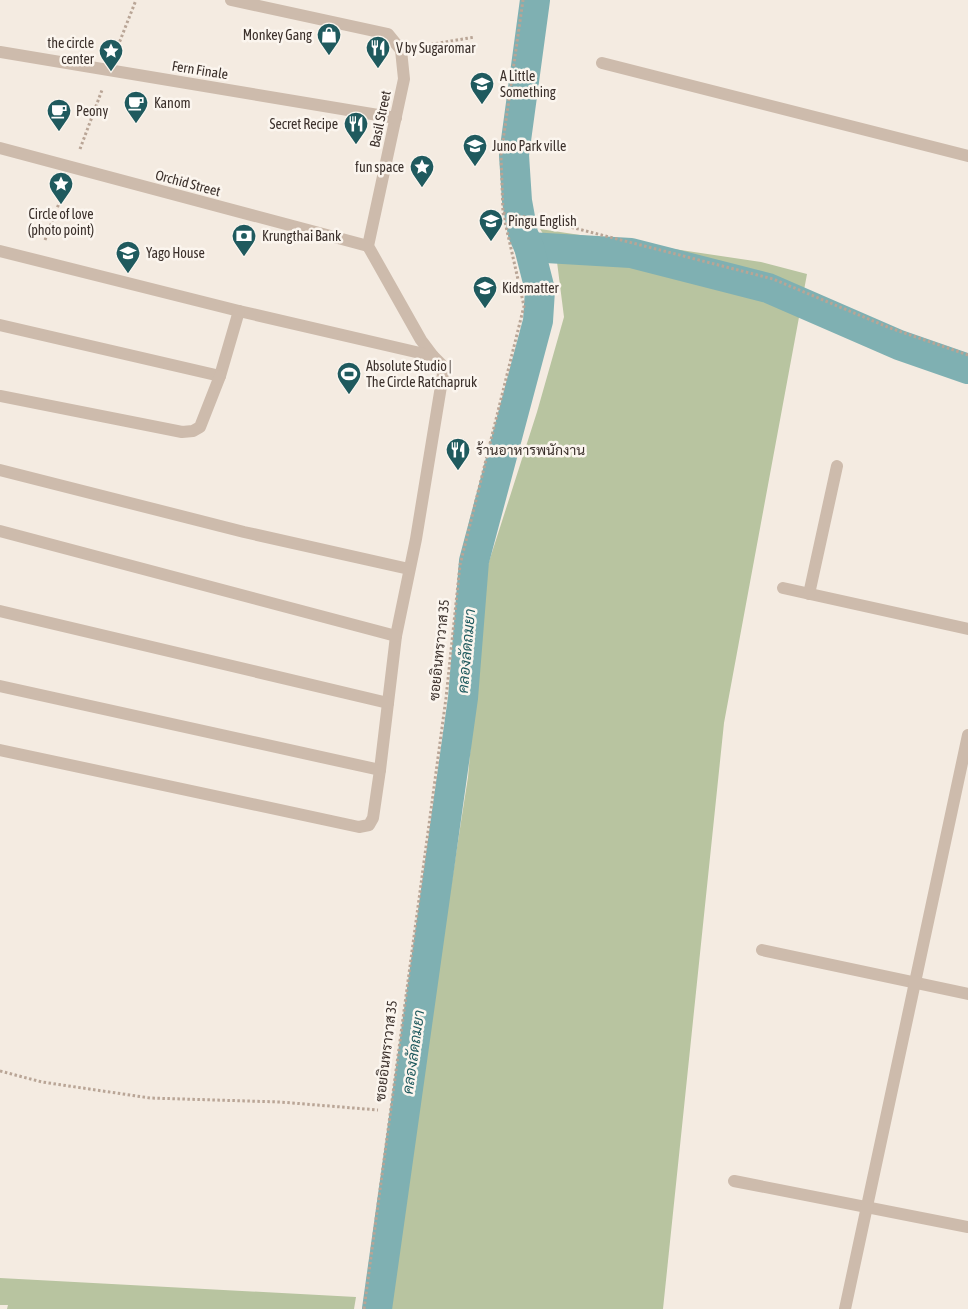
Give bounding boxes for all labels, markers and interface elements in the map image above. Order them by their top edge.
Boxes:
shop icon: Monkey Gang [316,22,342,56]
place label: Monkey Gang [243,27,312,43]
place label: the circle center [47,35,95,67]
restaurant icon: V by Sugaromar [365,35,391,69]
place icon: the circle center [98,38,124,72]
place label: V by Sugaromar [396,40,476,56]
street label: Fern Finale [171,58,229,82]
place label: A Little Something [500,68,556,100]
school or university icon: A Little Something [469,71,495,105]
street label: Basil Street [366,89,394,149]
cafe icon: Kanom [123,90,149,124]
place label: Kanom [154,95,191,111]
cafe icon: Peony [46,98,72,132]
place label: Peony [76,103,108,119]
restaurant icon: Secret Recipe [343,111,369,145]
place label: Secret Recipe [270,116,338,132]
school or university icon: Juno Park ville [462,133,488,167]
place label: Juno Park ville [492,138,566,154]
place icon: fun space [409,154,435,188]
place label: fun space [355,159,404,175]
street label: Orchid Street [154,167,222,199]
place icon: Circle of love (photo point) [48,171,74,205]
place label: Circle of love (photo point) [28,206,94,238]
school or university icon: Pingu English [478,208,504,242]
place label: Pingu English [508,213,577,229]
bank icon: Krungthai Bank [231,223,257,257]
place label: Krungthai Bank [262,228,341,244]
school or university icon: Yago House [115,240,141,274]
place label: Yago House [146,245,205,261]
school or university icon: Kidsmatter [472,275,498,309]
place label: Kidsmatter [502,280,560,296]
place label: Absolute Studio | The Circle Ratchapruk [366,358,477,390]
sports icon: Absolute Studio | The Circle Ratchapruk [336,361,362,395]
restaurant icon: ร้านอาหารพนักงาน [445,437,471,471]
place label: ร้านอาหารพนักงาน [476,441,585,458]
street label: ซอยอินทราวาส 35 [426,598,452,702]
water label: คลองลัดถมยา [454,608,478,694]
street label: ซอยอินทราวาส 35 [372,999,400,1103]
water label: คลองลัดถมยา [399,1009,427,1095]

